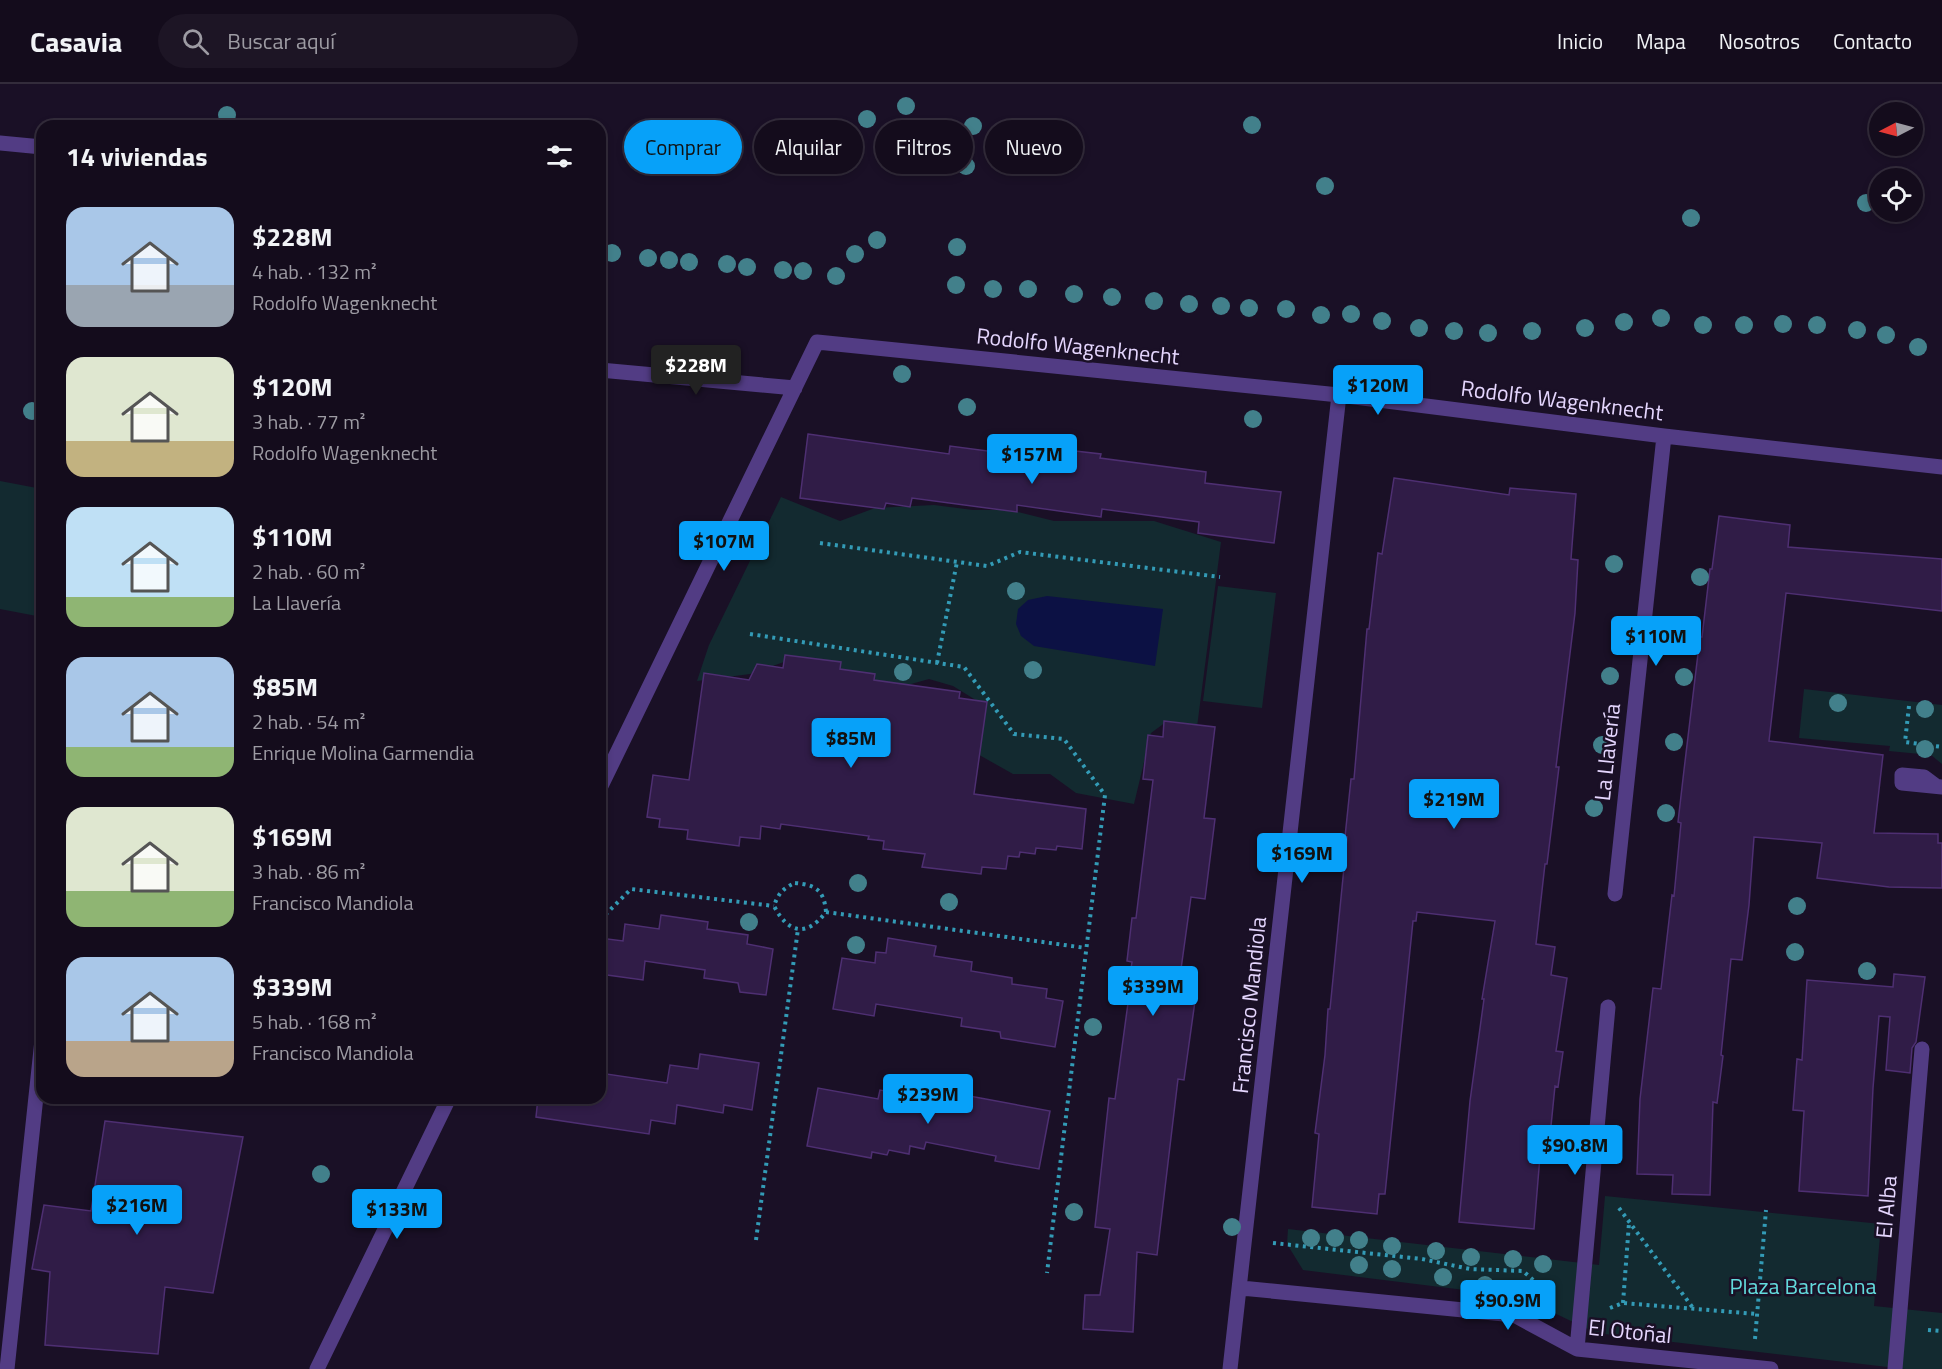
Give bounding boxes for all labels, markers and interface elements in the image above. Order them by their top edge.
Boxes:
search box [158,14,578,68]
text: Casavia [30,20,122,63]
text: Buscar aquí [227,24,335,58]
icon: search [179,25,212,58]
text: Inicio [1557,25,1603,57]
text: Mapa [1636,25,1686,57]
text: Nosotros [1719,25,1800,57]
text: Contacto [1833,25,1912,57]
north arrow [1869,102,1923,156]
map controls [1869,102,1923,222]
chip: Comprar [624,120,742,174]
chip: Alquilar [754,120,863,174]
chip: Filtros [875,120,973,174]
chip: Nuevo [985,120,1083,174]
text: 14 viviendas [66,137,208,176]
icon: filters [543,140,576,173]
button: locate [1869,168,1923,222]
text: $228M [252,217,333,256]
icon: home [114,231,186,303]
text: 4 hab. · 132 m² [252,256,377,287]
text: Rodolfo Wagenknecht [252,287,437,318]
street label: Rodolfo Wagenknecht [975,318,1181,374]
pin: $228M [654,345,738,396]
text: $228M [665,349,727,380]
pin: $120M [1336,365,1420,416]
text: $120M [252,367,333,406]
text: $120M [1347,369,1409,400]
street label: Rodolfo Wagenknecht [1459,371,1665,429]
icon: home [114,381,186,453]
text: 3 hab. · 77 m² [252,406,365,437]
pin: $157M [990,434,1074,485]
text: Rodolfo Wagenknecht [252,437,437,468]
text: $157M [1001,438,1063,469]
text: $110M [252,517,333,556]
pin: $107M [682,521,766,572]
text: $107M [693,525,755,556]
icon: home [114,531,186,603]
text: 2 hab. · 60 m² [252,556,365,587]
text: La Llavería [252,587,341,618]
pin: $110M [1614,616,1698,667]
text: $110M [1625,620,1687,651]
text: $85M [252,667,318,706]
icon: home [114,681,186,753]
street label: La Llavería [1585,702,1629,802]
text: 2 hab. · 54 m² [252,706,365,737]
pin: $85M [815,718,887,769]
text: $85M [826,722,876,753]
text: Enrique Molina Garmendia [252,737,474,768]
pin: $219M [1412,779,1496,830]
text: $219M [1423,783,1485,814]
text: $169M [252,817,333,856]
icon: home [114,831,186,903]
pin: $169M [1260,833,1344,884]
text: $169M [1271,837,1333,868]
text: 3 hab. · 86 m² [252,856,365,887]
text: Francisco Mandiola [252,887,413,918]
street label: Francisco Mandiola [1223,915,1275,1095]
pin: $339M [1111,966,1195,1017]
text: $339M [252,967,333,1006]
text: $339M [1122,970,1184,1001]
icon: home [114,981,186,1053]
text: 5 hab. · 168 m² [252,1006,377,1037]
text: Francisco Mandiola [252,1037,413,1068]
pin: $239M [886,1074,970,1125]
text: $239M [897,1078,959,1109]
pin: $90.8M [1526,1125,1624,1176]
text: $90.8M [1541,1129,1609,1160]
street label: El Alba [1866,1174,1906,1240]
pin: $216M [95,1185,179,1236]
text: $216M [106,1189,168,1220]
pin: $133M [355,1189,439,1240]
text: $133M [366,1193,428,1224]
park label: Plaza Barcelona [1729,1269,1877,1303]
pin: $90.9M [1459,1280,1557,1331]
text: $90.9M [1474,1284,1542,1315]
street label: El Otoñal [1587,1310,1673,1352]

